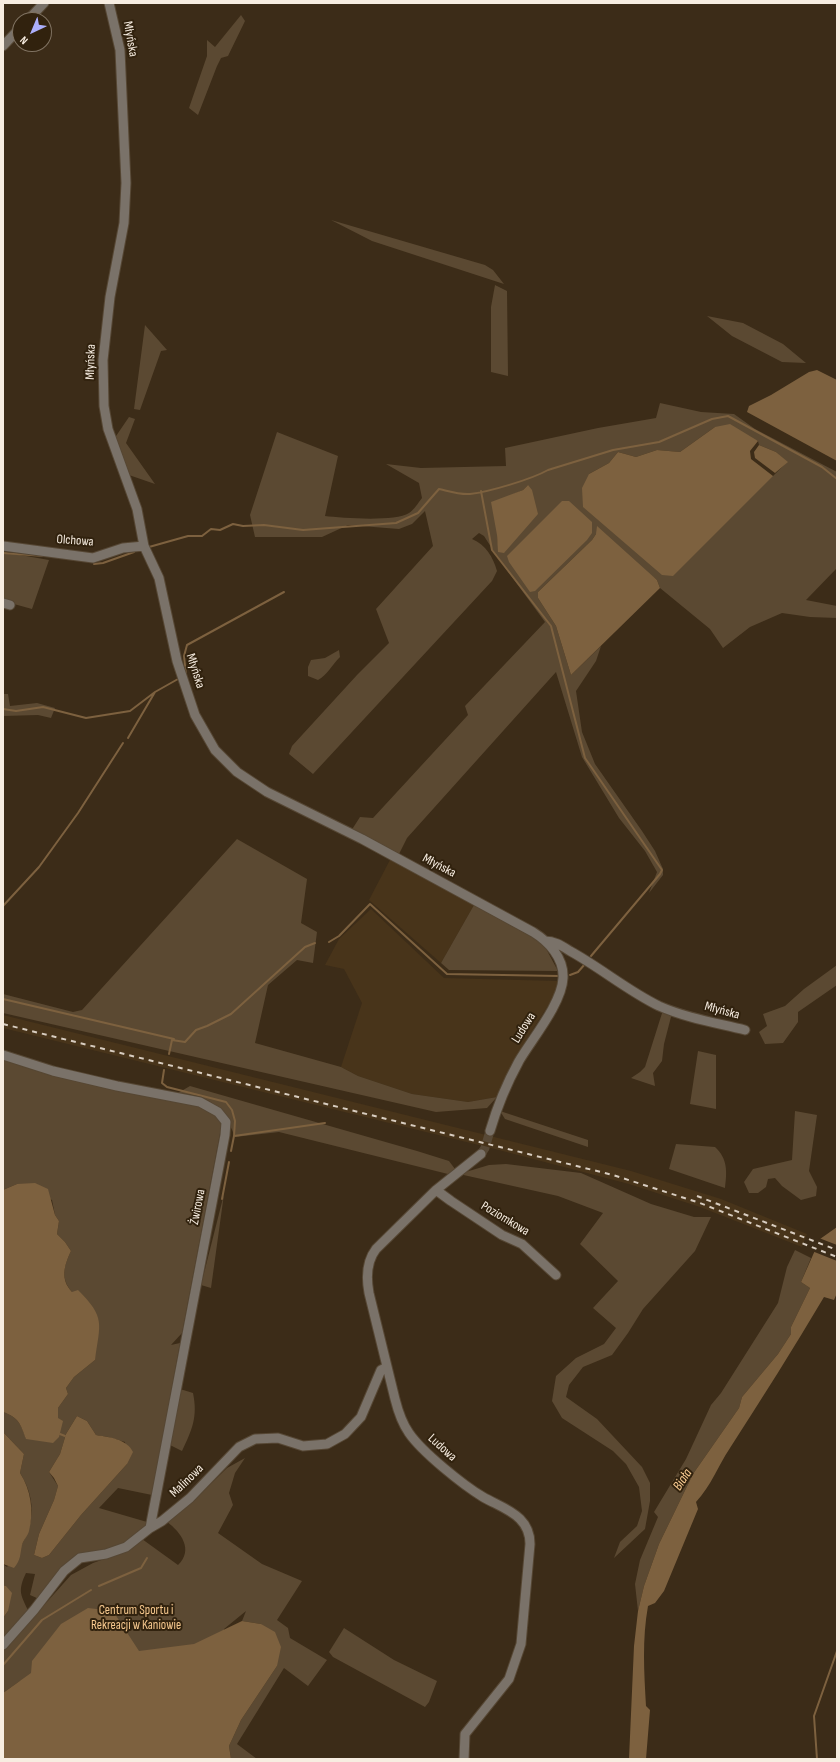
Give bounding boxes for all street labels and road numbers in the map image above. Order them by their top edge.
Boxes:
street label: Młyńska [119,20,141,58]
street label: Młyńska [83,344,99,380]
street label: Olchowa [56,532,94,550]
street label: Młyńska [182,652,208,690]
street label: Młyńska [420,851,458,881]
street label: Młyńska [703,999,741,1023]
street label: Ludowa [509,1010,539,1046]
street label: Żwirowa [187,1188,209,1226]
street label: Poziomkowa [478,1198,532,1240]
street label: Ludowa [424,1431,460,1465]
street label: Malinowa [167,1461,207,1501]

